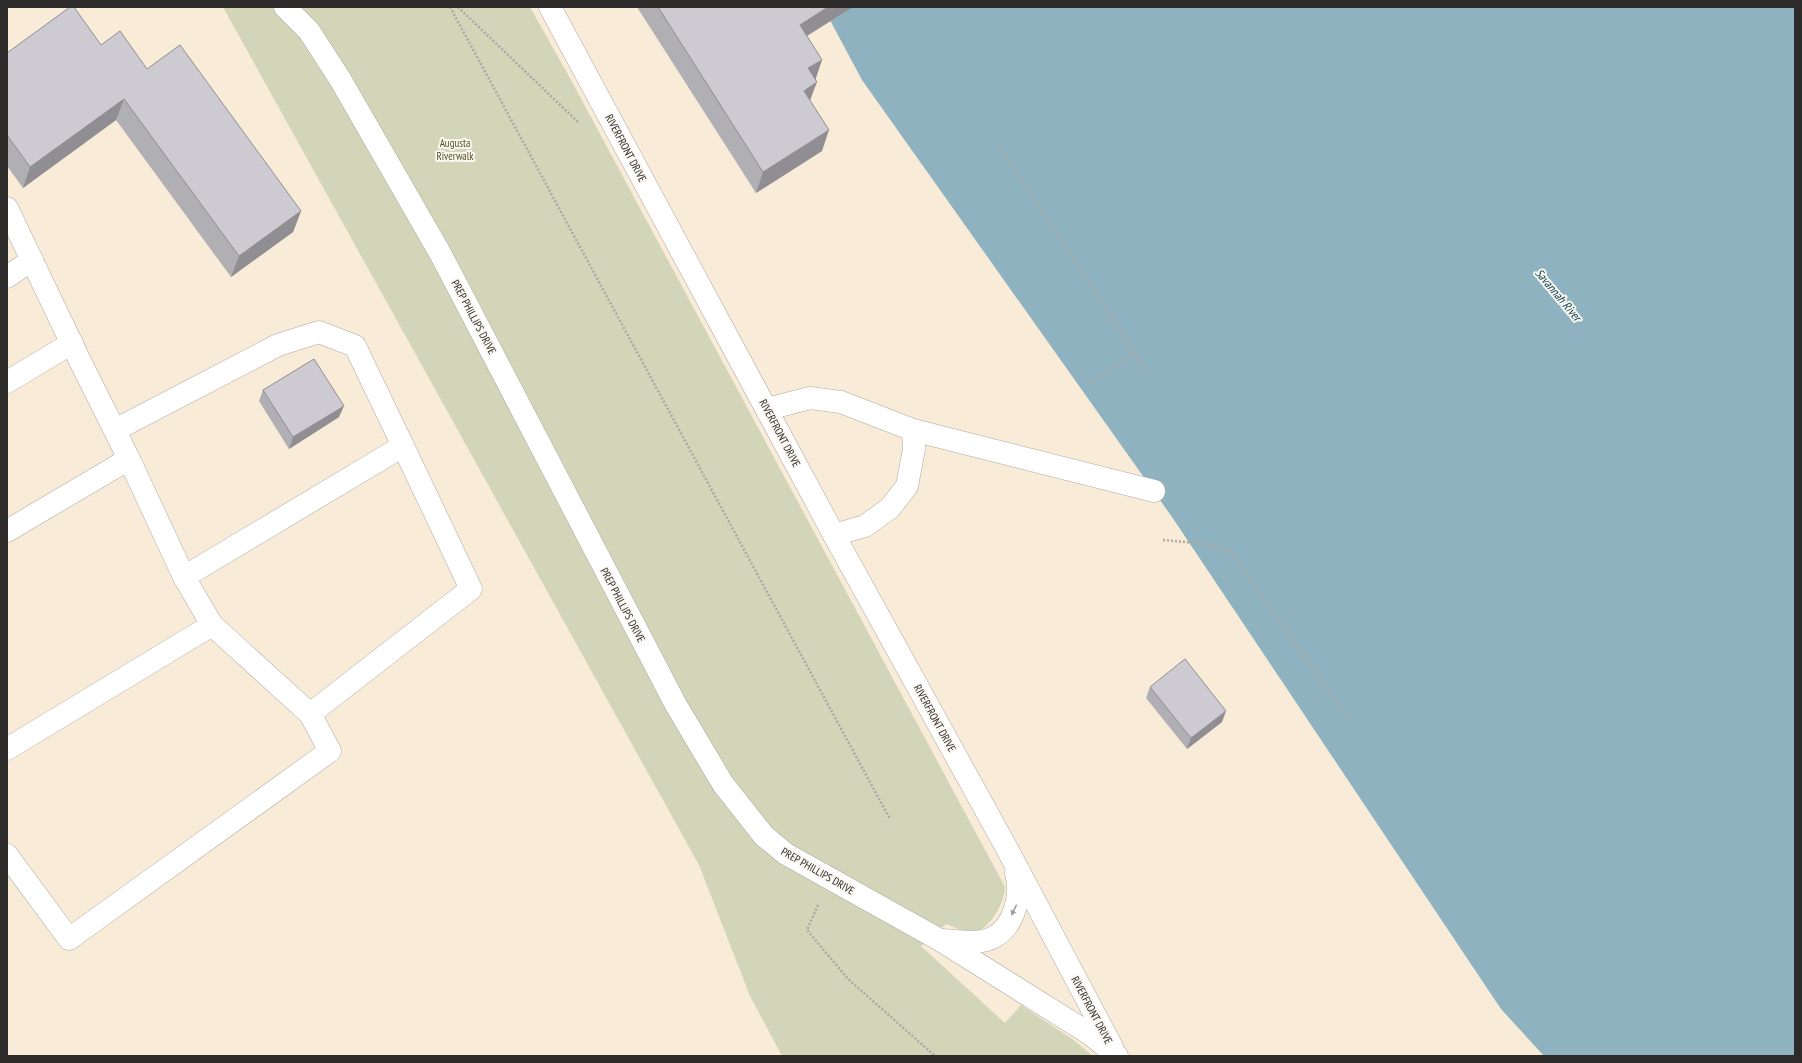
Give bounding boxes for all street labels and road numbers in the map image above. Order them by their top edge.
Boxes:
street label: RIVERFRONT DRIVE [602,112,650,185]
street label: PREP PHILLIPS DRIVE [448,277,500,357]
street label: RIVERFRONT DRIVE [756,397,804,470]
street label: PREP PHILLIPS DRIVE [597,565,649,645]
street label: RIVERFRONT DRIVE [911,682,959,754]
street label: PREP PHILLIPS DRIVE [779,844,857,898]
street label: RIVERFRONT DRIVE [1068,974,1116,1047]

